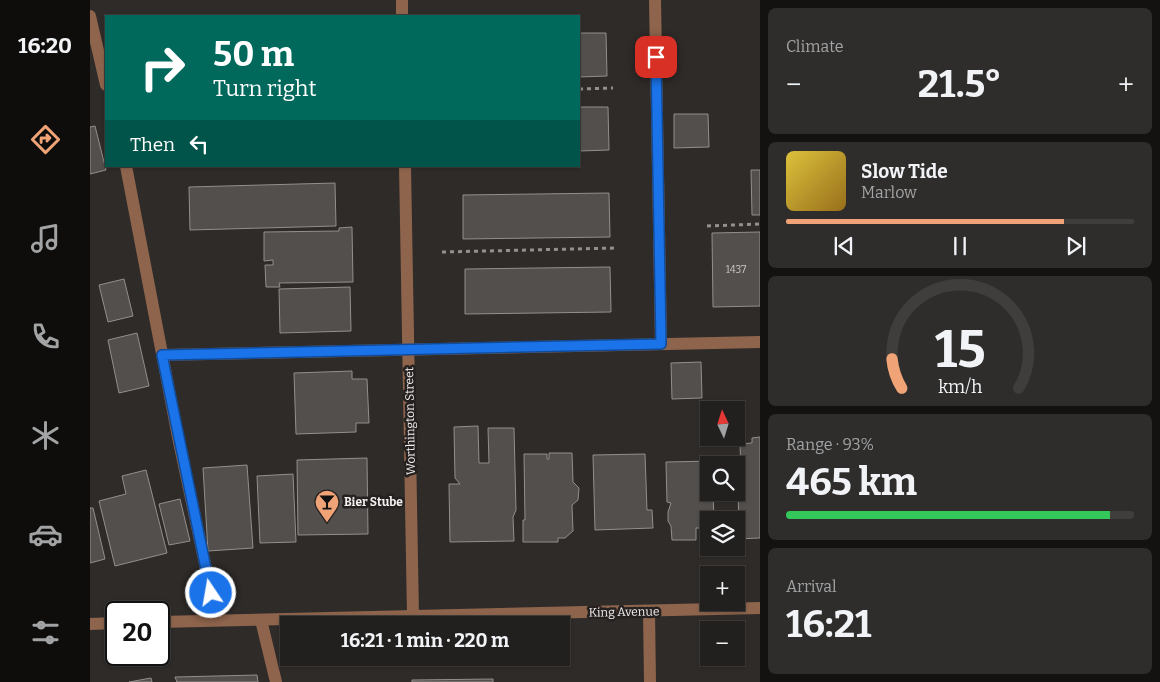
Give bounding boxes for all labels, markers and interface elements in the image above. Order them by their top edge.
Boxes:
text: 16:20 [18,32,72,59]
text: 50 m [213,33,294,75]
icon: right [130,35,195,100]
pin [635,36,677,78]
text: Climate [786,37,844,56]
icon: arrive [642,43,670,71]
text: 21.5° [918,61,1002,107]
text: − [786,68,801,101]
text: + [1118,68,1134,101]
text: Turn right [213,75,316,102]
icon: directions [28,122,63,157]
icon: left [185,130,213,158]
text: Then [130,133,175,156]
text: Slow Tide [861,160,948,183]
text: Marlow [861,183,917,202]
icon: music [28,221,63,256]
icon: previous [830,232,858,260]
icon: pause [946,232,974,260]
icon: next [1062,232,1090,260]
house number: 1437 [726,264,746,276]
text: 15 [935,318,985,381]
icon: phone [28,319,63,354]
street label: Worthington Street [402,366,418,475]
text: km/h [938,376,982,398]
north arrow [700,401,745,446]
map controls [700,401,745,666]
icon: climate [28,418,63,453]
text: Range · 93% [786,435,874,454]
button: search [700,456,745,501]
text: 465 km [786,459,917,505]
bar icon: Bier Stube [314,489,340,523]
place label: Bier Stube [344,495,403,509]
button: layers [700,511,745,556]
icon: car [28,517,63,552]
position arrow [184,566,236,618]
button: + [700,566,745,611]
text: Arrival [786,577,837,596]
speed limit sign: 20 [105,601,170,666]
text: 16:21 [786,601,872,647]
street label: King Avenue [588,604,660,620]
icon: filters [28,615,63,650]
button: − [700,621,745,666]
text: 16:21 · 1 min · 220 m [341,629,509,652]

